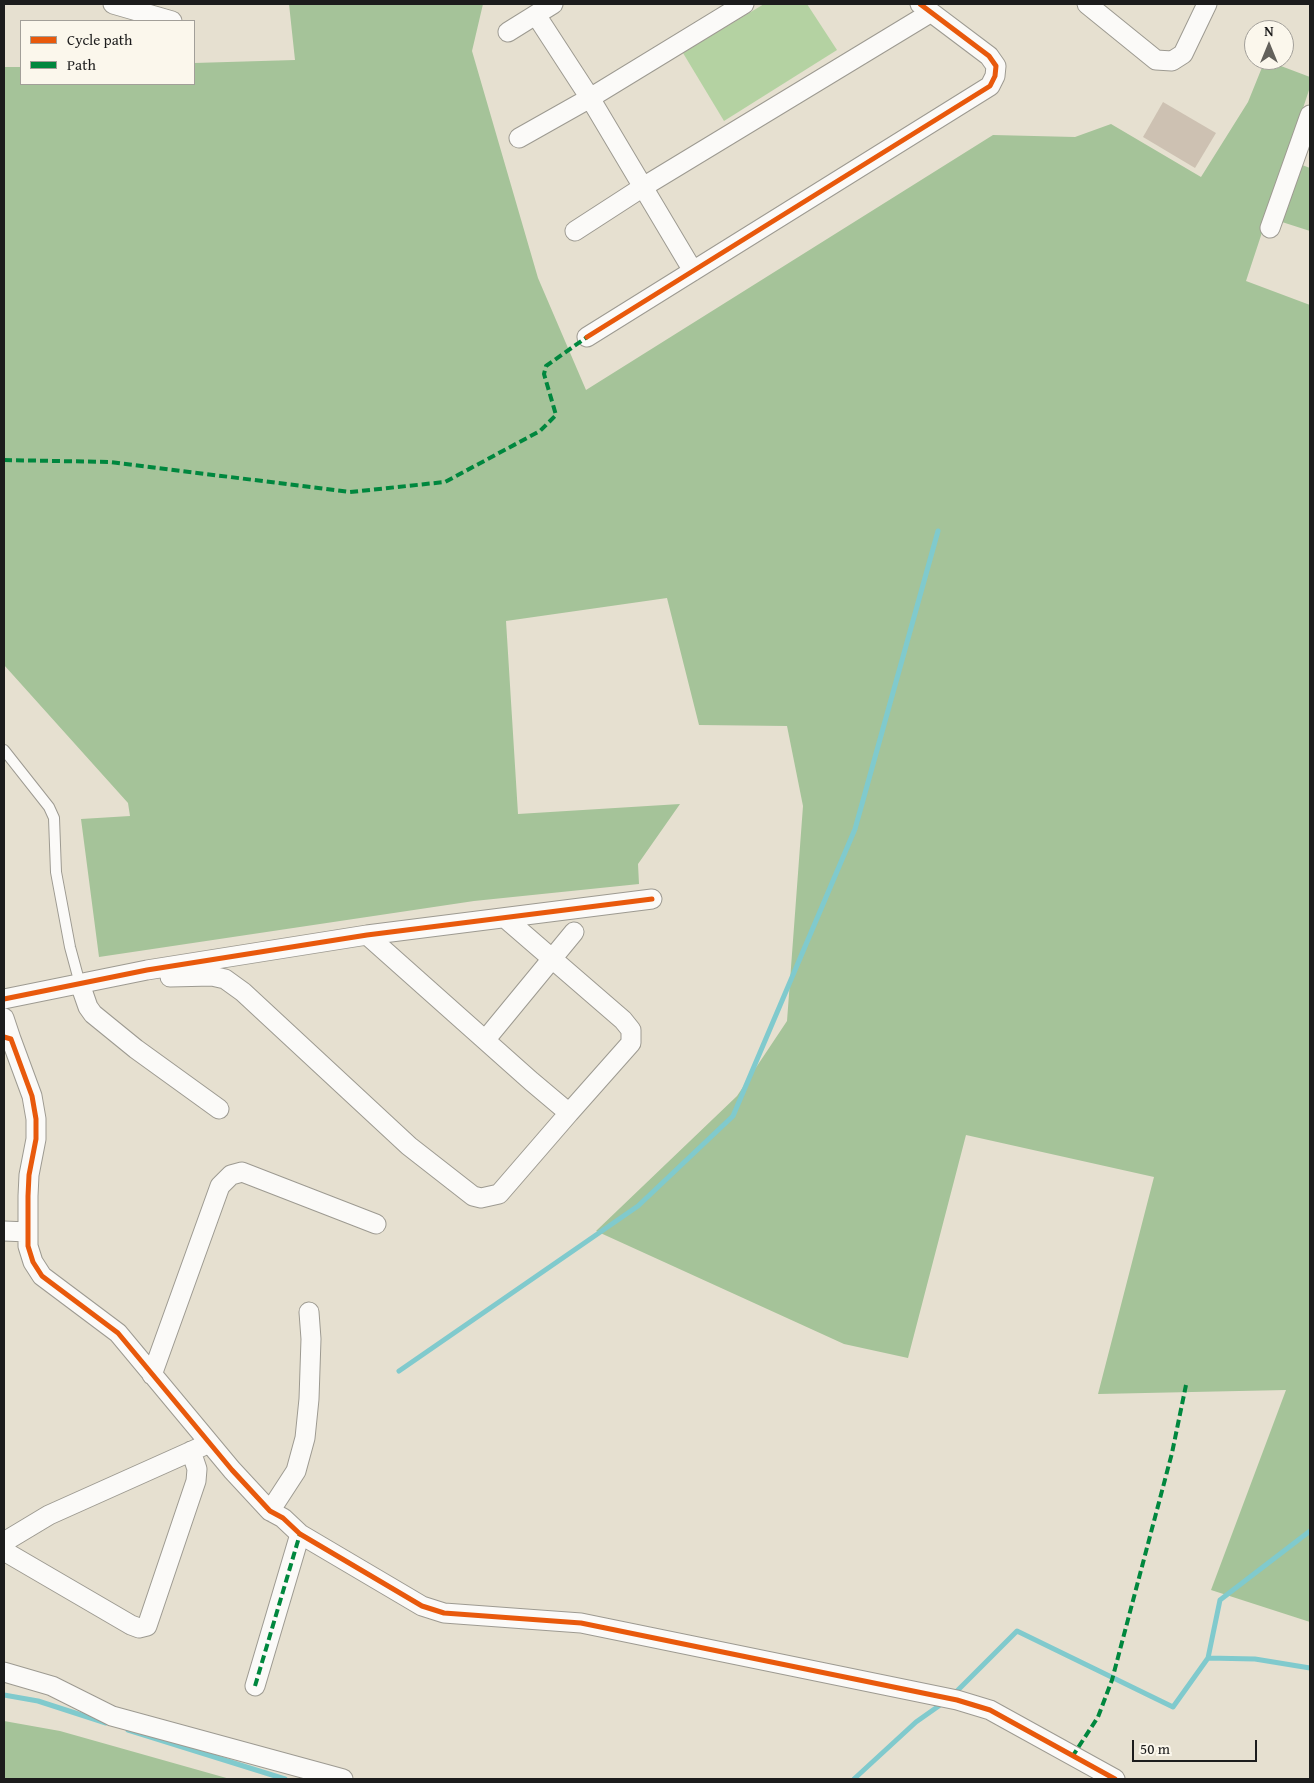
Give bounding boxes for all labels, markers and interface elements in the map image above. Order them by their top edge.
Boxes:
legend [20,20,195,85]
north arrow [1244,20,1294,70]
text: N [1264,21,1274,41]
text: Cycle path [67,29,133,50]
text: Path [67,54,96,75]
scale bar [1134,1730,1259,1762]
text: 50 m [1140,1738,1170,1759]

